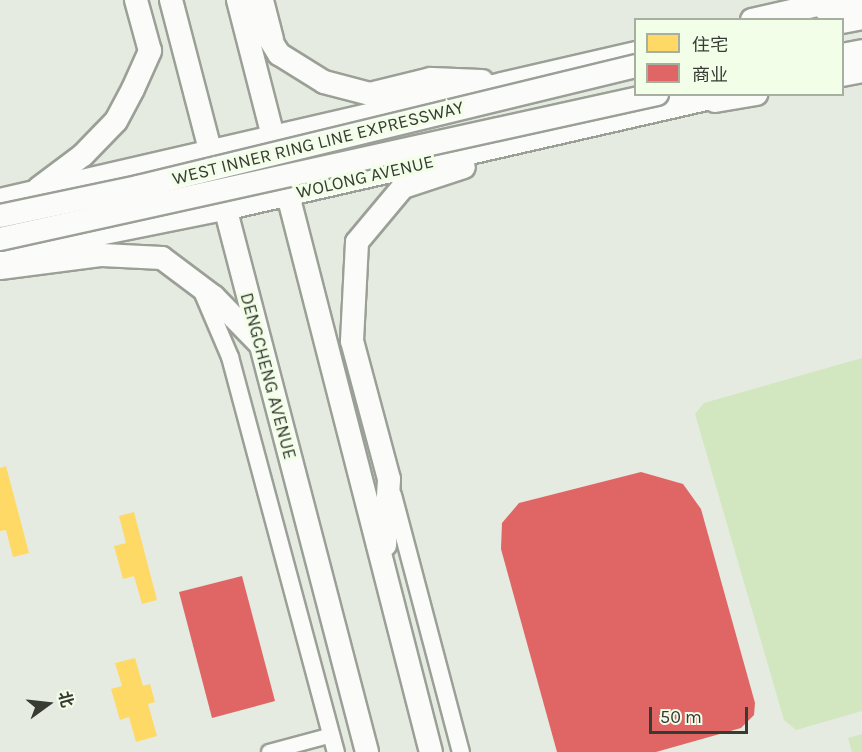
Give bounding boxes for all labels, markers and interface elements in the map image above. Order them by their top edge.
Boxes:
legend [634,18,844,96]
text: 住宅 [692,34,728,56]
text: 商业 [692,64,728,86]
street label: WEST INNER RING LINE EXPRESSWAY [170,96,466,190]
street label: WOLONG AVENUE [294,151,436,203]
street label: DENGCHENG AVENUE [235,290,301,462]
north arrow [18,674,78,734]
text: 北 [55,689,77,709]
scale bar [652,695,751,733]
text: 50 m [660,706,702,728]

